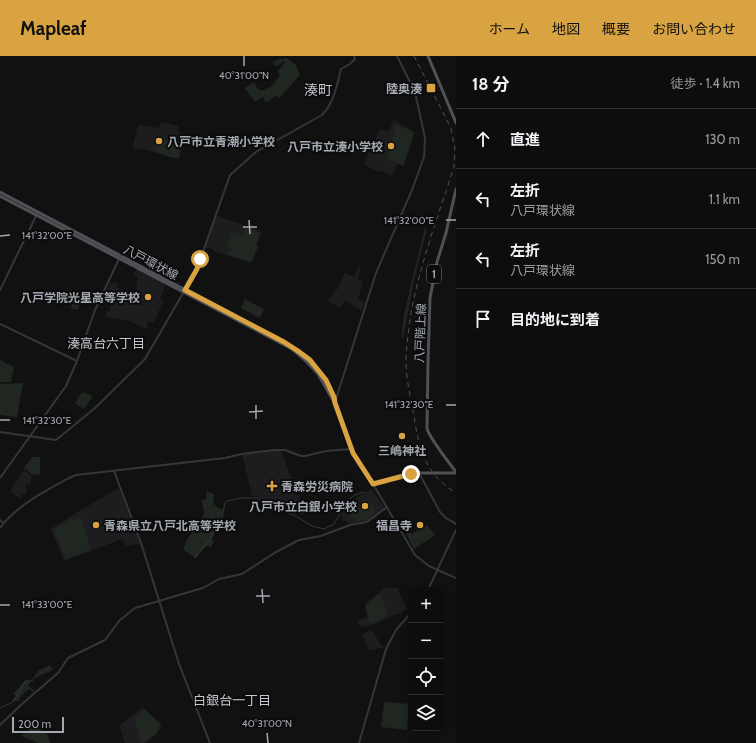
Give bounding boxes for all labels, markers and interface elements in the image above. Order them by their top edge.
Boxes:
text: Mapleaf [20,17,87,40]
text: ホーム [488,20,530,38]
text: 地図 [552,20,580,38]
text: 概要 [602,20,630,38]
text: お問い合わせ [652,20,736,38]
text: 40°31'00"N [219,69,269,82]
text: 18 分 [472,74,509,94]
text: 徒歩 · 1.4 km [670,75,740,91]
district label: 湊町 [304,81,332,99]
place label: 陸奥湊 [386,81,423,96]
marker: 陸奥湊 [425,82,437,94]
icon: ahead [472,128,494,150]
text: 直進 [510,131,540,149]
text: 130 m [705,131,740,147]
place label: 八戸市立青潮小学校 [167,134,275,149]
marker: 八戸市立青潮小学校 [154,136,164,146]
place label: 八戸市立湊小学校 [287,139,383,154]
marker: 八戸市立湊小学校 [386,141,396,151]
text: 左折 [510,182,540,200]
icon: left [472,188,494,210]
text: 1.1 km [709,191,740,207]
text: 八戸環状線 [510,202,575,218]
text: 141°32'00"E [384,214,435,227]
text: 141°32'00"E [22,229,73,242]
street label: 八戸環状線 [121,241,181,283]
text: 左折 [510,242,540,260]
icon: left [472,248,494,270]
route start [191,250,209,268]
text: 150 m [705,251,740,267]
text: 八戸環状線 [510,262,575,278]
road number: 1 [427,265,441,283]
place label: 八戸学院光星高等学校 [20,290,140,305]
marker: 八戸学院光星高等学校 [143,292,153,302]
street label: 八戸階上線 [411,303,429,363]
icon: arrive [472,308,494,330]
text: 目的地に到着 [510,311,600,329]
district label: 湊高台六丁目 [67,335,145,351]
text: 141°32'30"E [385,398,434,411]
text: 141°32'30"E [23,414,72,427]
marker: 三嶋神社 [397,431,407,441]
place label: 三嶋神社 [378,443,426,458]
route end [402,465,420,483]
place label: 青森労災病院 [281,479,353,494]
marker: 青森労災病院 [266,480,278,492]
place label: 八戸市立白銀小学校 [249,499,357,514]
marker: 八戸市立白銀小学校 [360,501,370,511]
place label: 青森県立八戸北高等学校 [104,518,236,533]
place label: 福昌寺 [376,518,412,533]
marker: 青森県立八戸北高等学校 [91,520,101,530]
marker: 福昌寺 [415,520,425,530]
map controls [408,587,444,731]
button: + [408,587,444,623]
text: 141°33'00"E [22,598,73,611]
button: − [408,623,444,659]
button: locate [408,659,444,695]
district label: 白銀台一丁目 [193,692,271,708]
button: layers [408,695,444,731]
scale bar [12,715,64,734]
text: 200 m [18,717,51,731]
text: 40°31'00"N [242,717,292,730]

